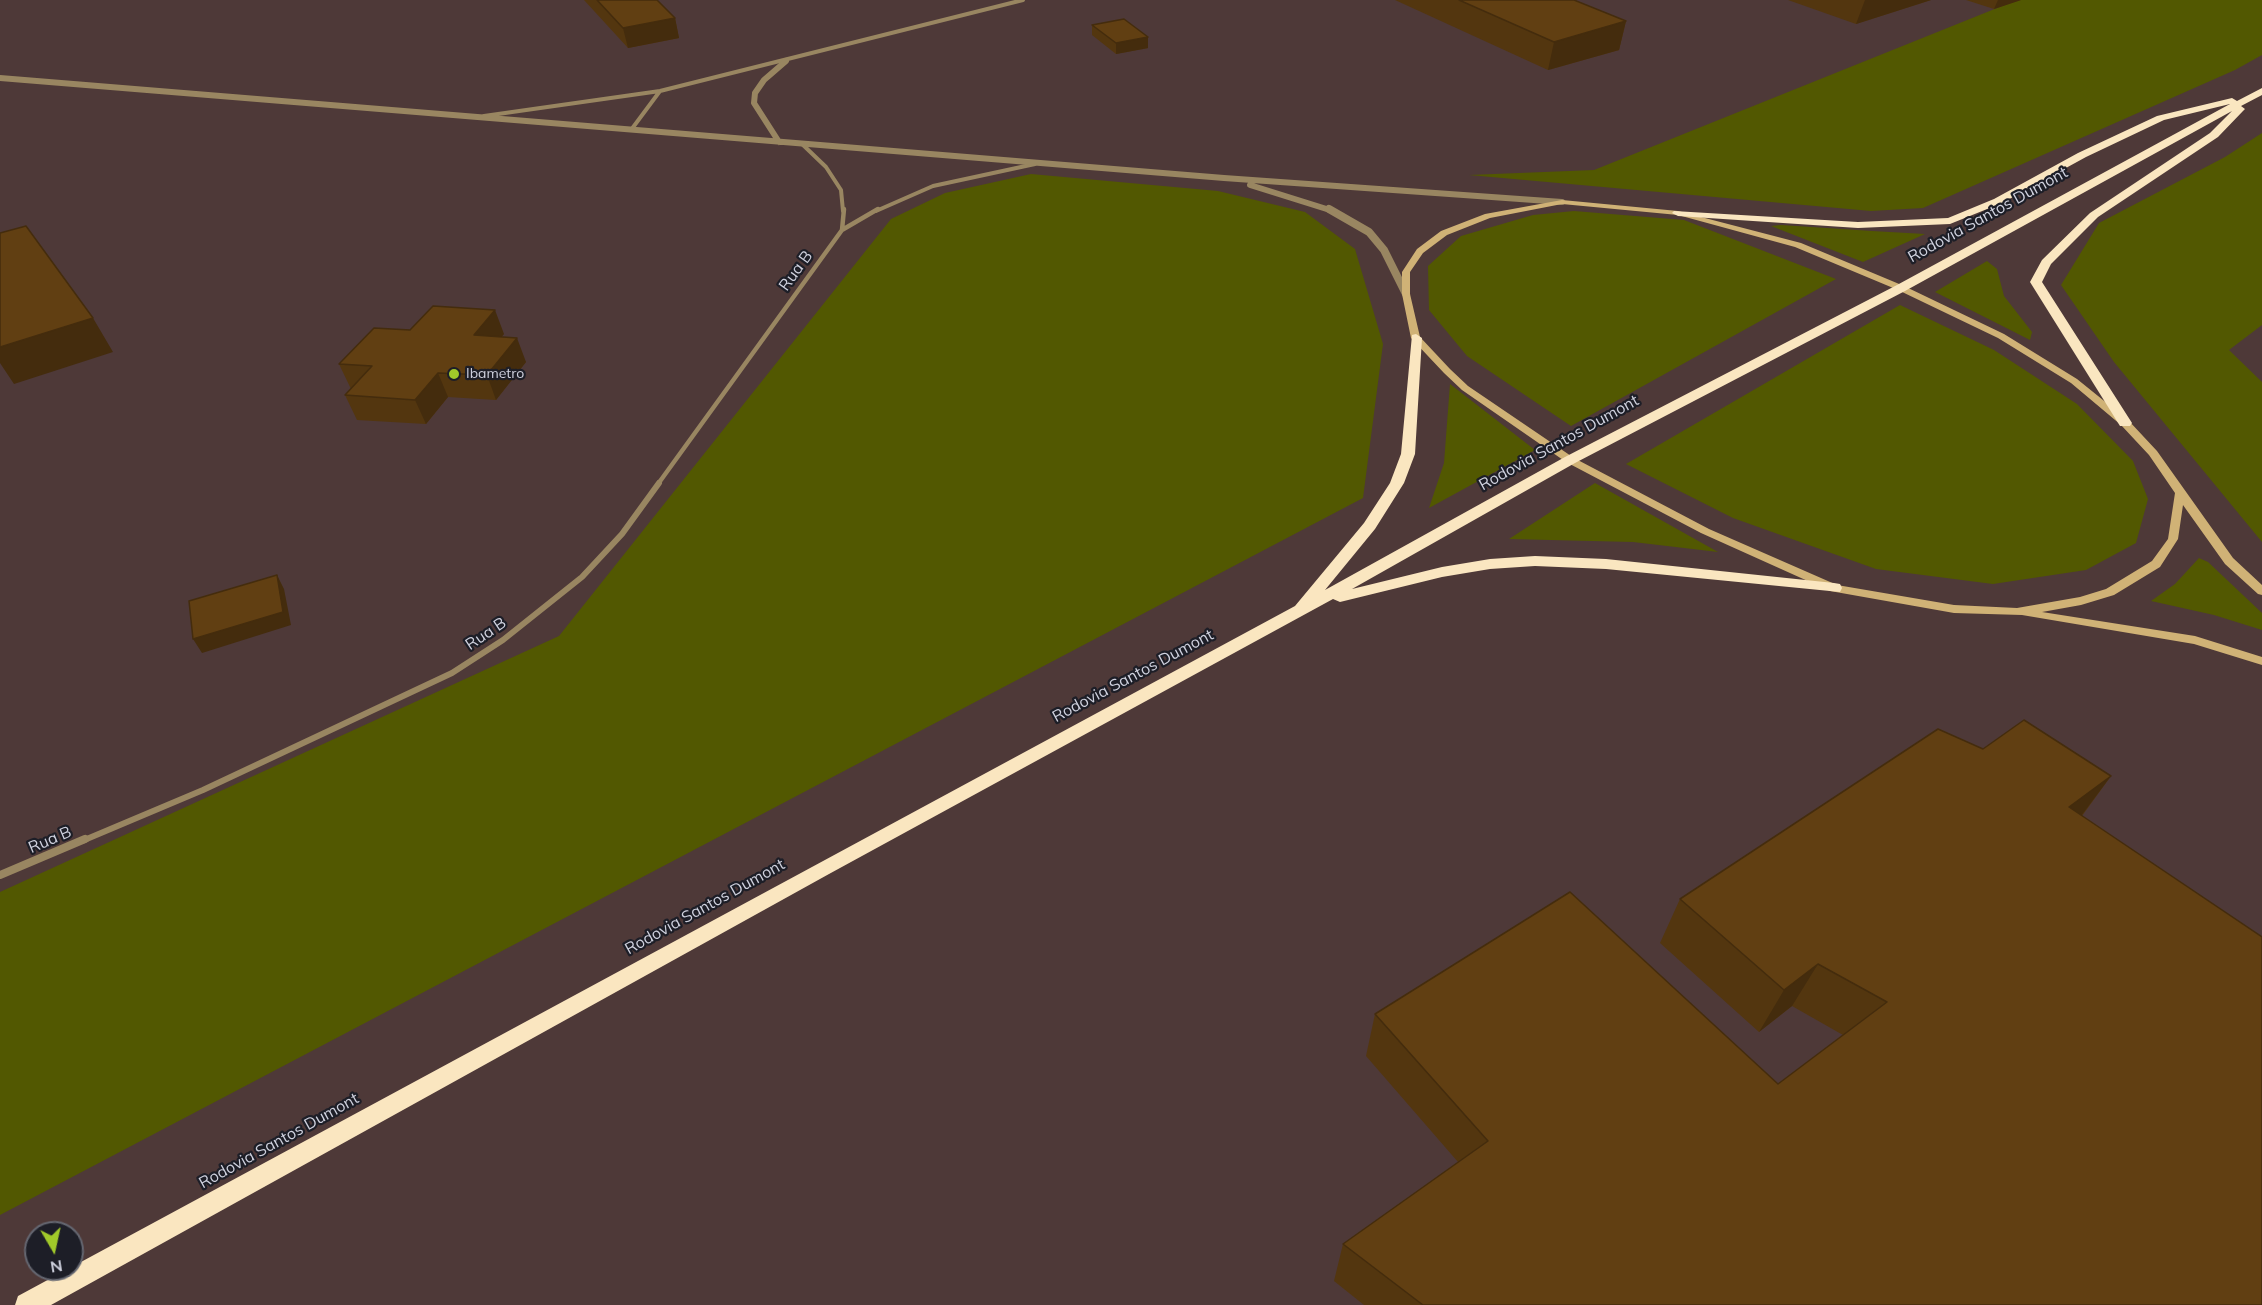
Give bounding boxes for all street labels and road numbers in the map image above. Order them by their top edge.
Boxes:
street label: Rodovia Santos Dumont [1905,163,2071,267]
street label: Rua B [775,247,817,295]
street label: Rodovia Santos Dumont [1476,391,1642,495]
street label: Rua B [462,613,510,655]
street label: Rodovia Santos Dumont [1049,625,1217,727]
street label: Rua B [26,822,74,858]
street label: Rodovia Santos Dumont [622,855,788,959]
street label: Rodovia Santos Dumont [196,1089,362,1193]

